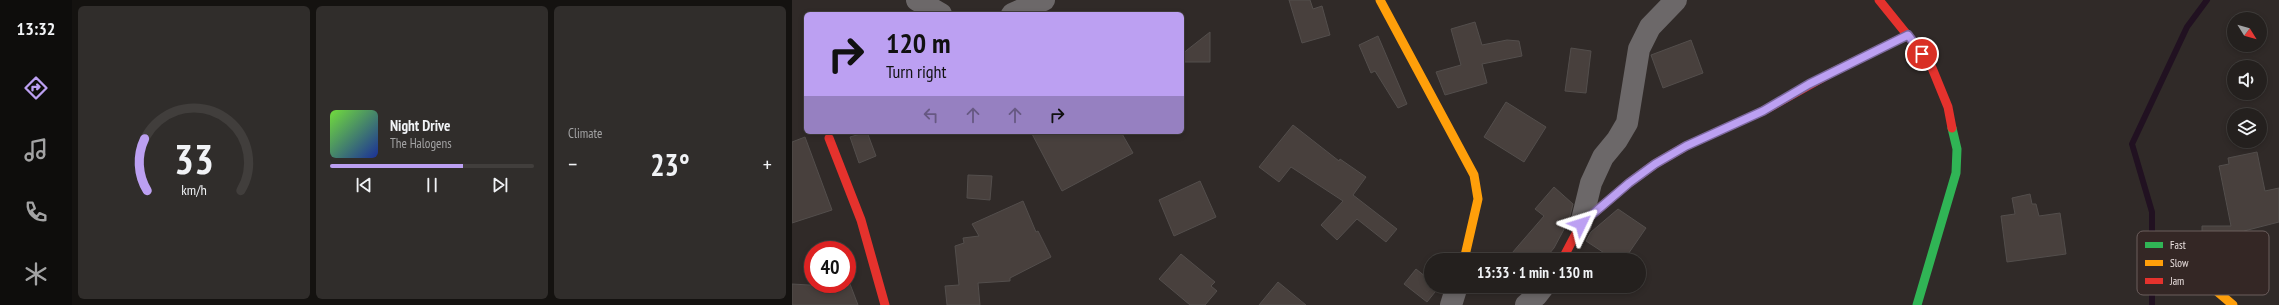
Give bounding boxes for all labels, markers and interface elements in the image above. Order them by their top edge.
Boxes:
north arrow [2227,12,2267,52]
map controls [2227,12,2267,148]
text: 13:32 [17,17,55,40]
text: 120 m [886,24,950,61]
icon: right [820,28,872,80]
pin [1905,37,1939,71]
icon: arrive [1911,43,1933,65]
text: Turn right [886,60,946,83]
button: sound [2227,60,2267,100]
icon: directions [22,74,50,102]
icon: left [920,104,942,126]
icon: ahead [962,104,984,126]
icon: ahead [1004,104,1026,126]
icon: right [1046,104,1068,126]
button: layers [2227,108,2267,148]
text: Night Drive [390,116,450,135]
text: Climate [568,125,602,142]
text: 33 [174,131,214,184]
text: The Halogens [390,135,452,152]
icon: music [22,136,50,164]
text: 23° [650,145,690,184]
text: − [568,150,577,178]
text: + [763,150,772,178]
icon: previous [353,174,375,196]
icon: pause [421,174,443,196]
icon: next [489,174,511,196]
text: km/h [181,179,207,198]
icon: phone [22,198,50,226]
position arrow [1560,203,1602,245]
legend [2137,231,2269,295]
text: Fast [2170,238,2186,252]
speed limit sign: 40 [804,241,856,293]
text: Slow [2170,256,2189,270]
icon: climate [22,260,50,288]
text: 13:33 · 1 min · 130 m [1477,263,1593,282]
text: Jam [2169,274,2184,288]

